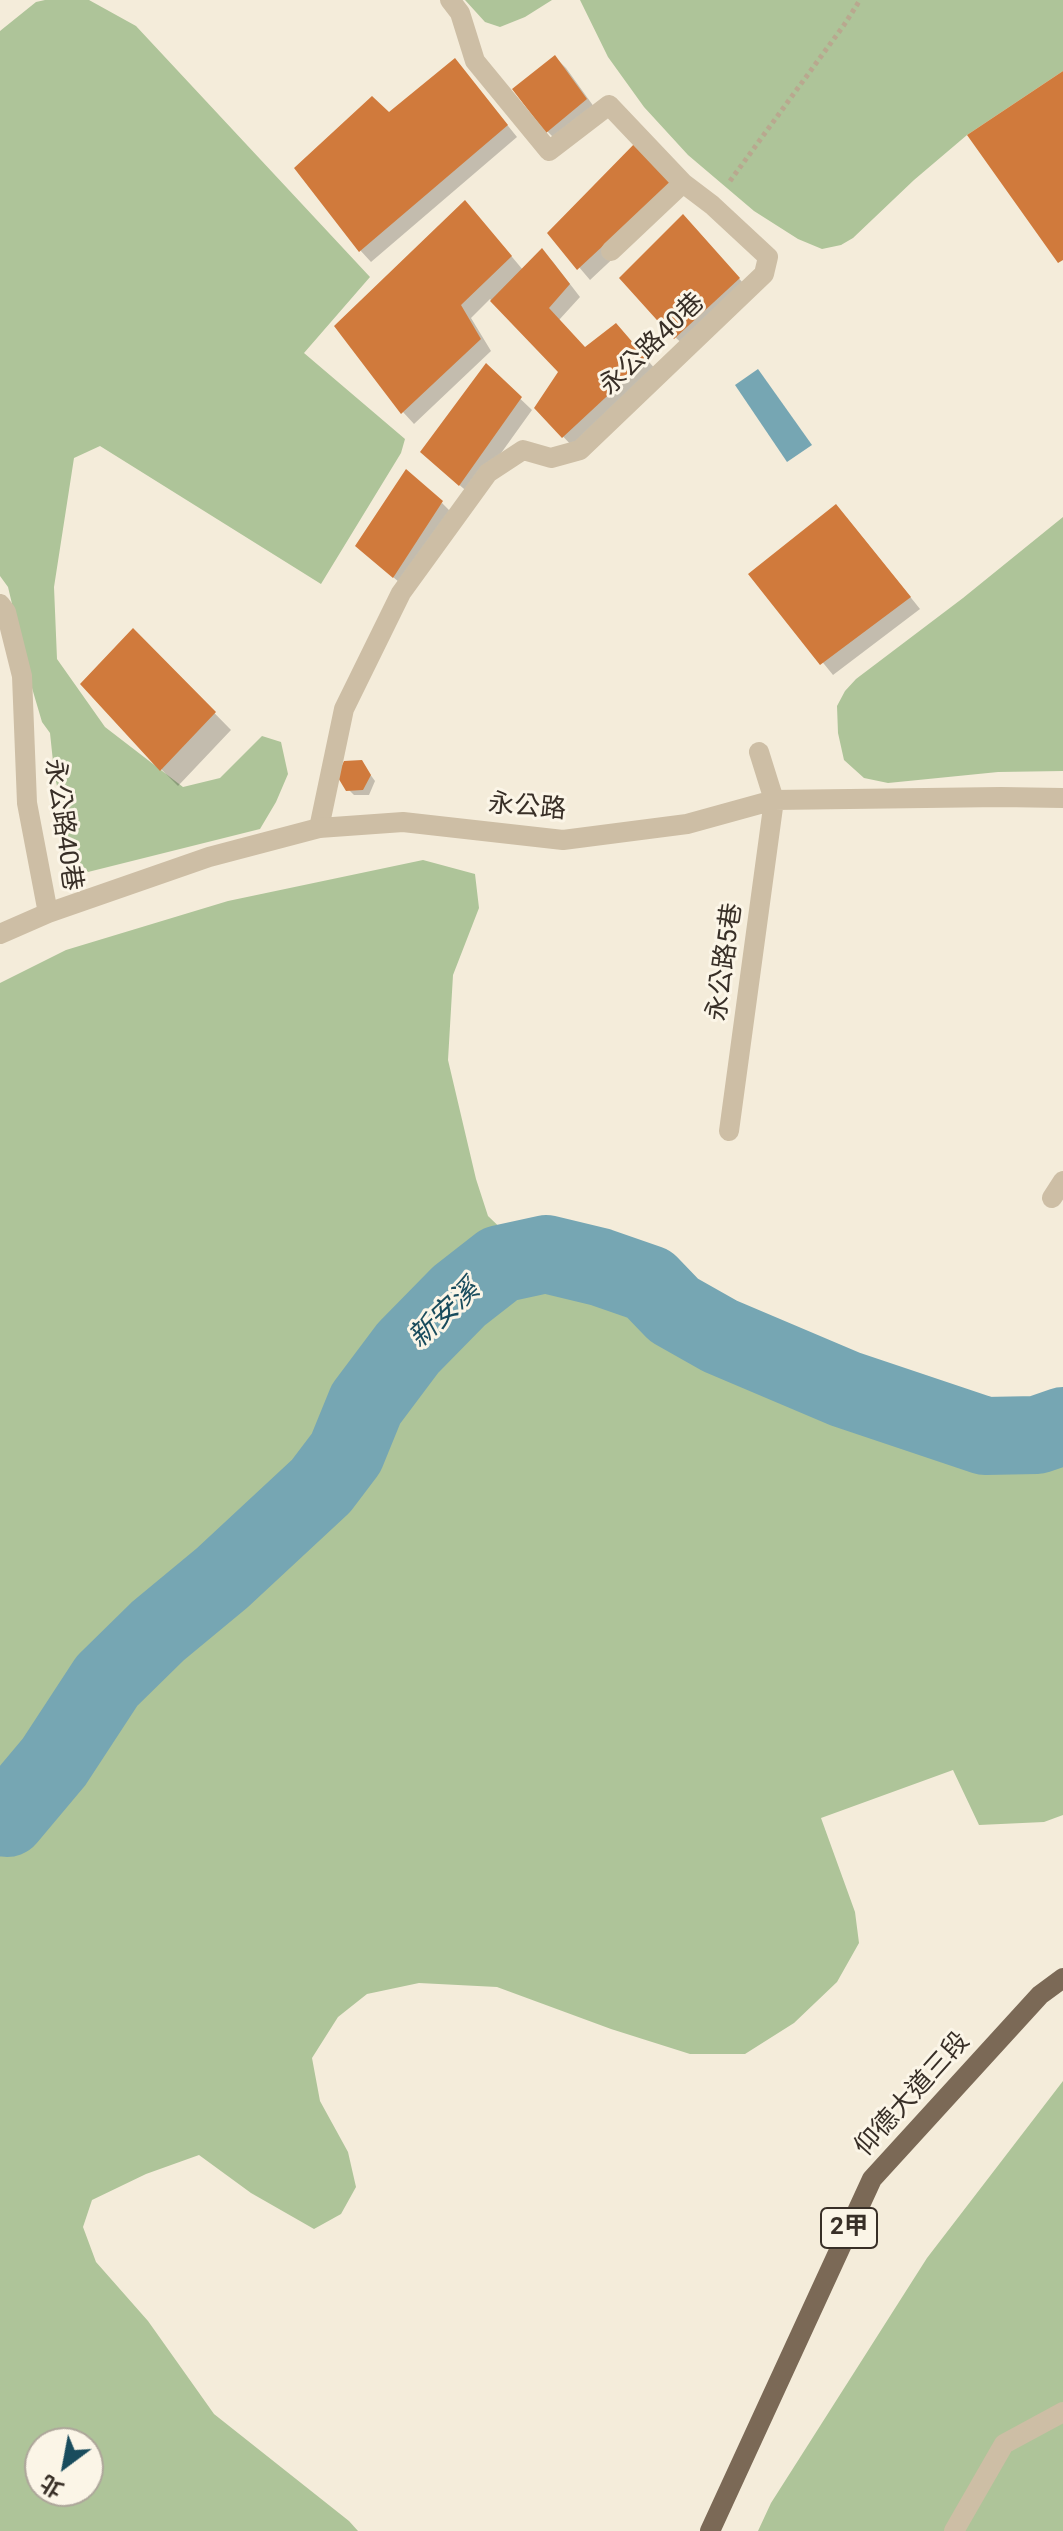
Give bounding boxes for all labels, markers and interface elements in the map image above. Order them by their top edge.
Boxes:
street label: 永公路40巷 [594,288,712,402]
street label: 永公路40巷 [37,757,87,893]
street label: 永公路 [487,789,567,827]
street label: 永公路5巷 [702,901,750,1023]
water label: 新安溪 [403,1274,487,1356]
street label: 仰德大道三段 [849,2027,977,2163]
road number: 2甲 [821,2208,877,2248]
north arrow [24,2427,104,2507]
text: 北 [36,2470,68,2503]

